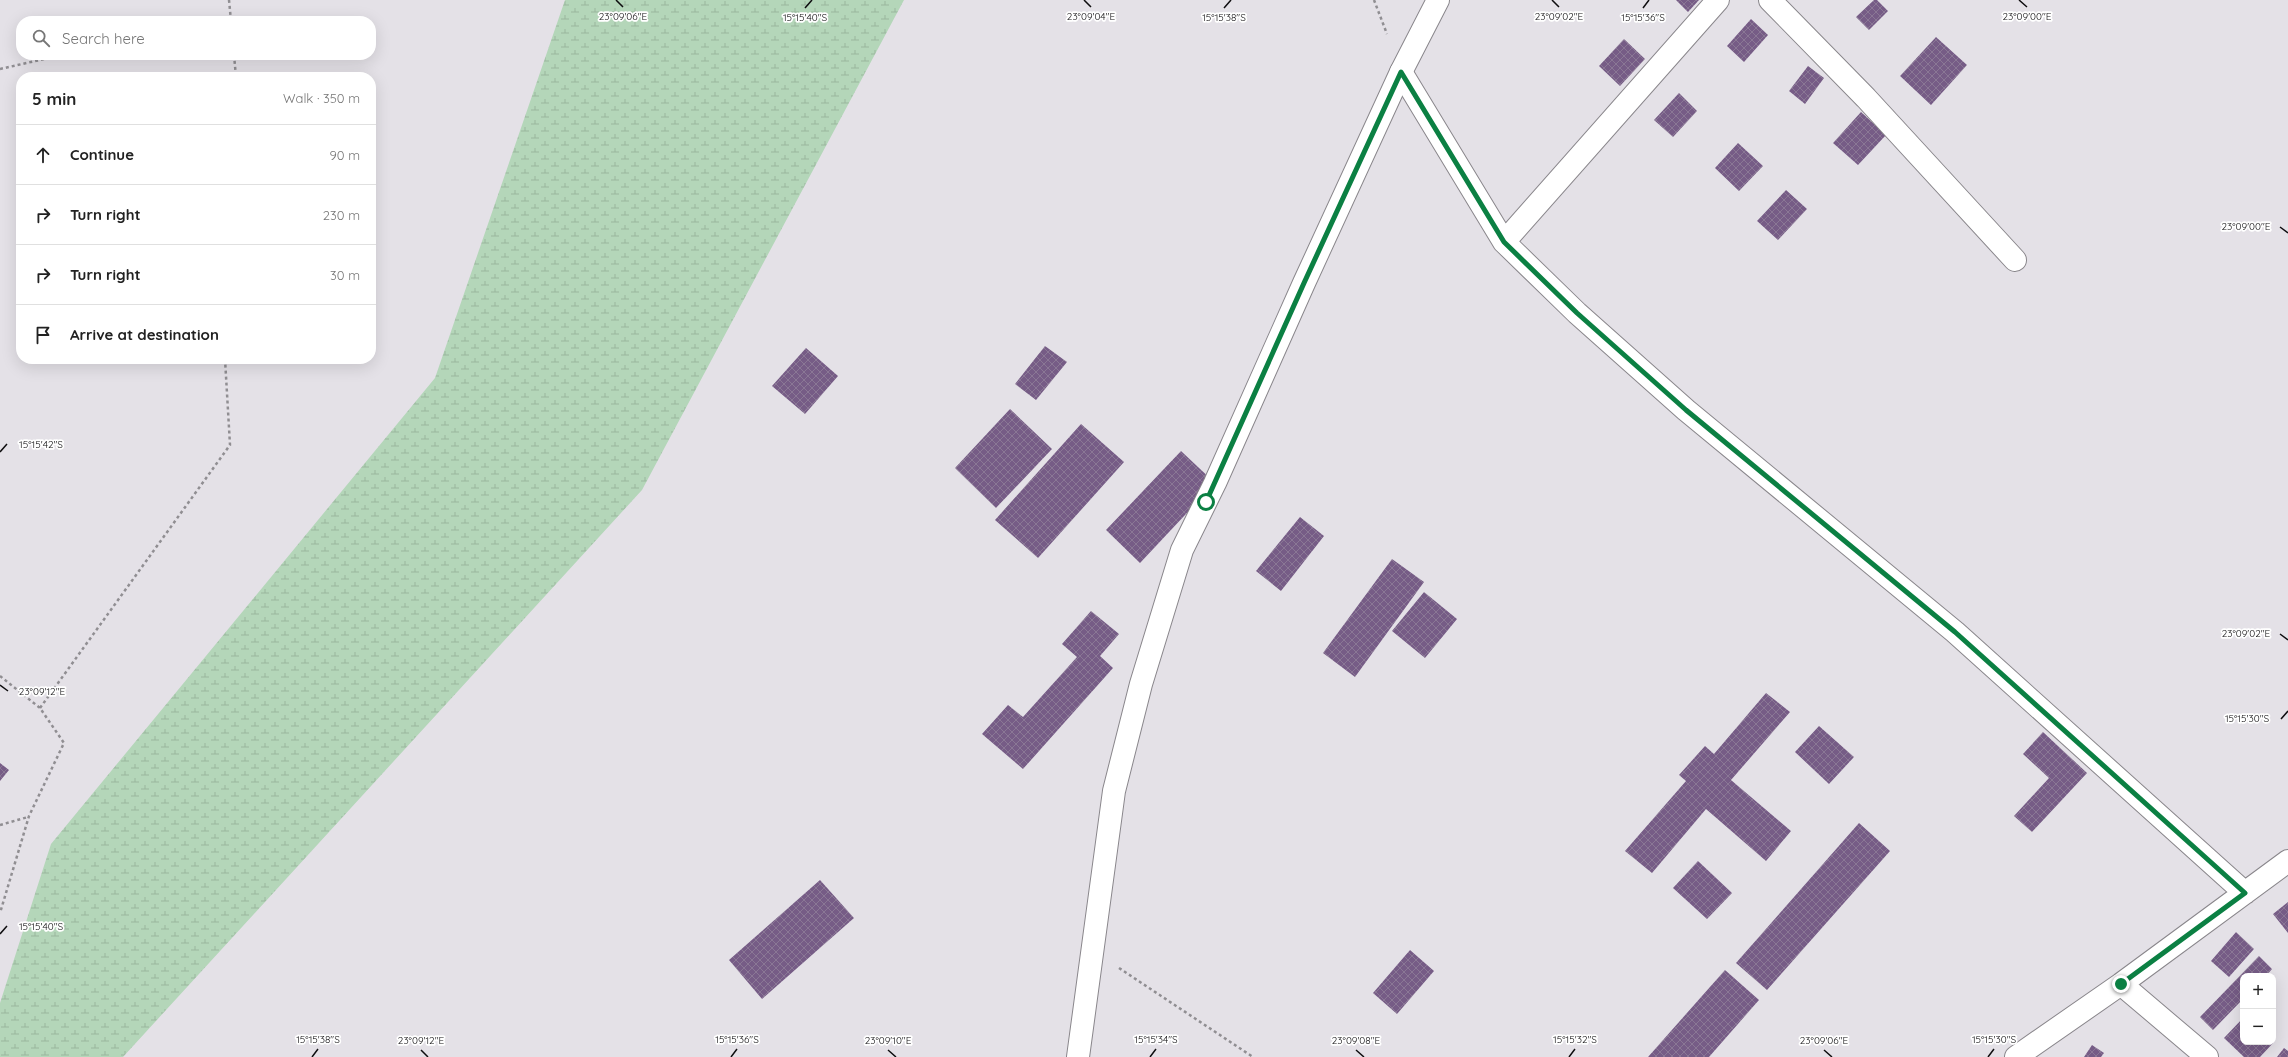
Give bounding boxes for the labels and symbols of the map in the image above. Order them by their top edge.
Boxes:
text: 23°09'06"E [599,10,648,23]
text: 23°09'04"E [1067,10,1115,23]
text: 23°09'02"E [1535,10,1584,23]
text: 23°09'00"E [2003,10,2052,23]
text: 15°15'40"S [783,11,827,24]
text: 15°15'38"S [1202,11,1246,24]
text: 15°15'36"S [1621,11,1665,24]
text: 23°09'00"E [2222,220,2271,233]
text: 15°15'42"S [19,438,63,451]
route start [1197,493,1215,511]
text: 23°09'02"E [2222,627,2271,640]
text: 23°09'12"E [19,685,65,698]
text: 15°15'30"S [2225,712,2269,725]
text: 15°15'40"S [19,920,63,933]
route end [2112,975,2130,993]
text: 15°15'38"S [296,1033,340,1046]
text: 15°15'36"S [715,1033,759,1046]
text: 15°15'34"S [1134,1033,1178,1046]
text: 15°15'32"S [1553,1033,1597,1046]
text: 15°15'30"S [1972,1033,2016,1046]
text: 23°09'12"E [398,1034,444,1047]
text: 23°09'10"E [865,1034,912,1047]
text: 23°09'08"E [1332,1034,1381,1047]
text: 23°09'06"E [1800,1034,1849,1047]

